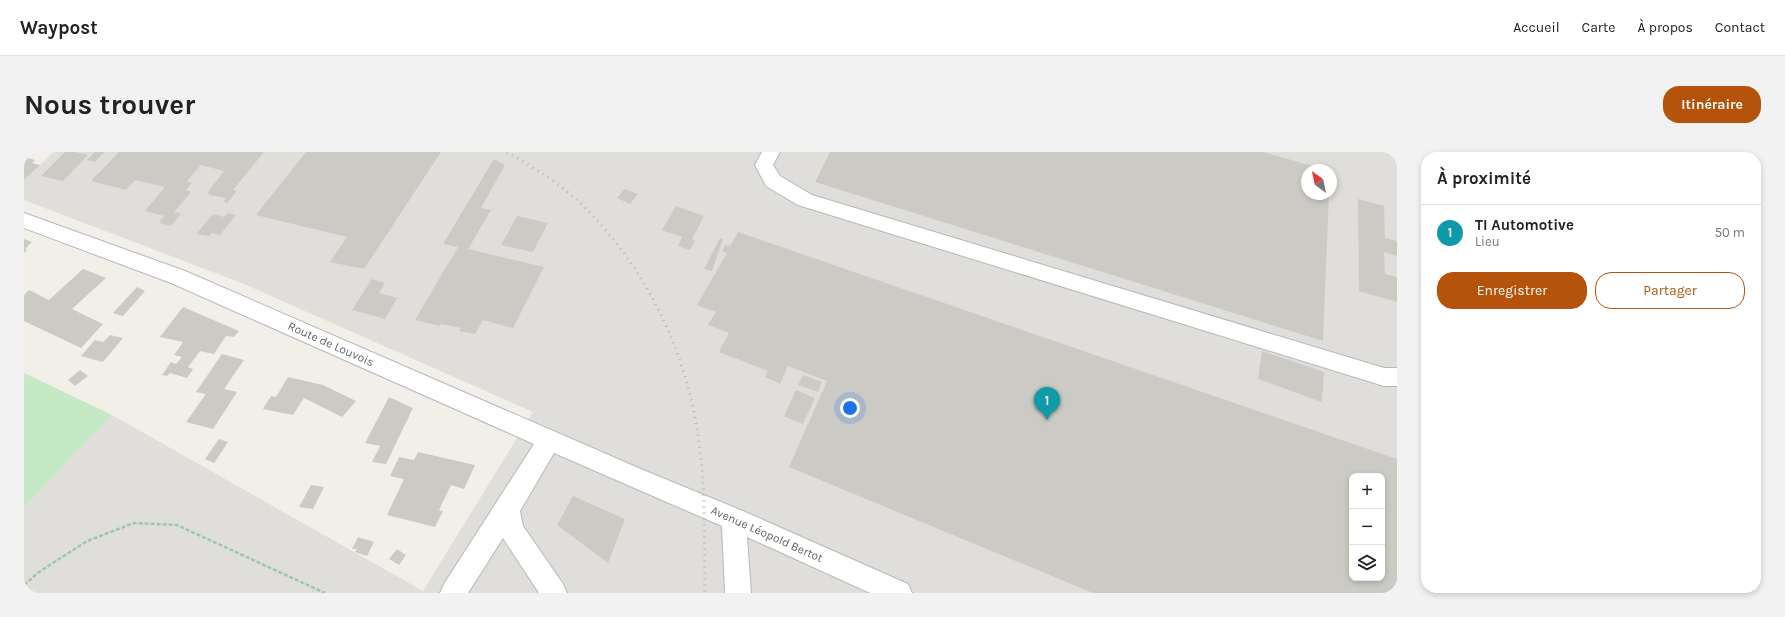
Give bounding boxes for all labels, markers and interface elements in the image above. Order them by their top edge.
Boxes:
text: Waypost [20,17,98,39]
text: Accueil [1513,19,1560,36]
text: Carte [1582,19,1615,36]
text: À propos [1637,19,1693,36]
text: Contact [1715,19,1765,36]
button: Itinéraire [1663,86,1761,123]
text: Nous trouver [24,88,195,121]
north arrow [1301,164,1337,200]
text: À proximité [1437,168,1531,188]
text: TI Automotive [1475,216,1574,234]
text: 1 [1448,225,1452,240]
text: 50 m [1715,225,1745,240]
text: Lieu [1475,234,1500,249]
button: Enregistrer [1437,272,1587,309]
button: Partager [1595,272,1745,309]
street label: Route de Louvois [286,319,376,369]
pin: 1 [1034,387,1060,420]
your location [840,398,860,418]
map controls [1349,473,1385,581]
button: + [1349,473,1385,509]
street label: Avenue Léopold Bertot [709,503,826,565]
button: − [1349,509,1385,545]
button: layers [1349,545,1385,581]

